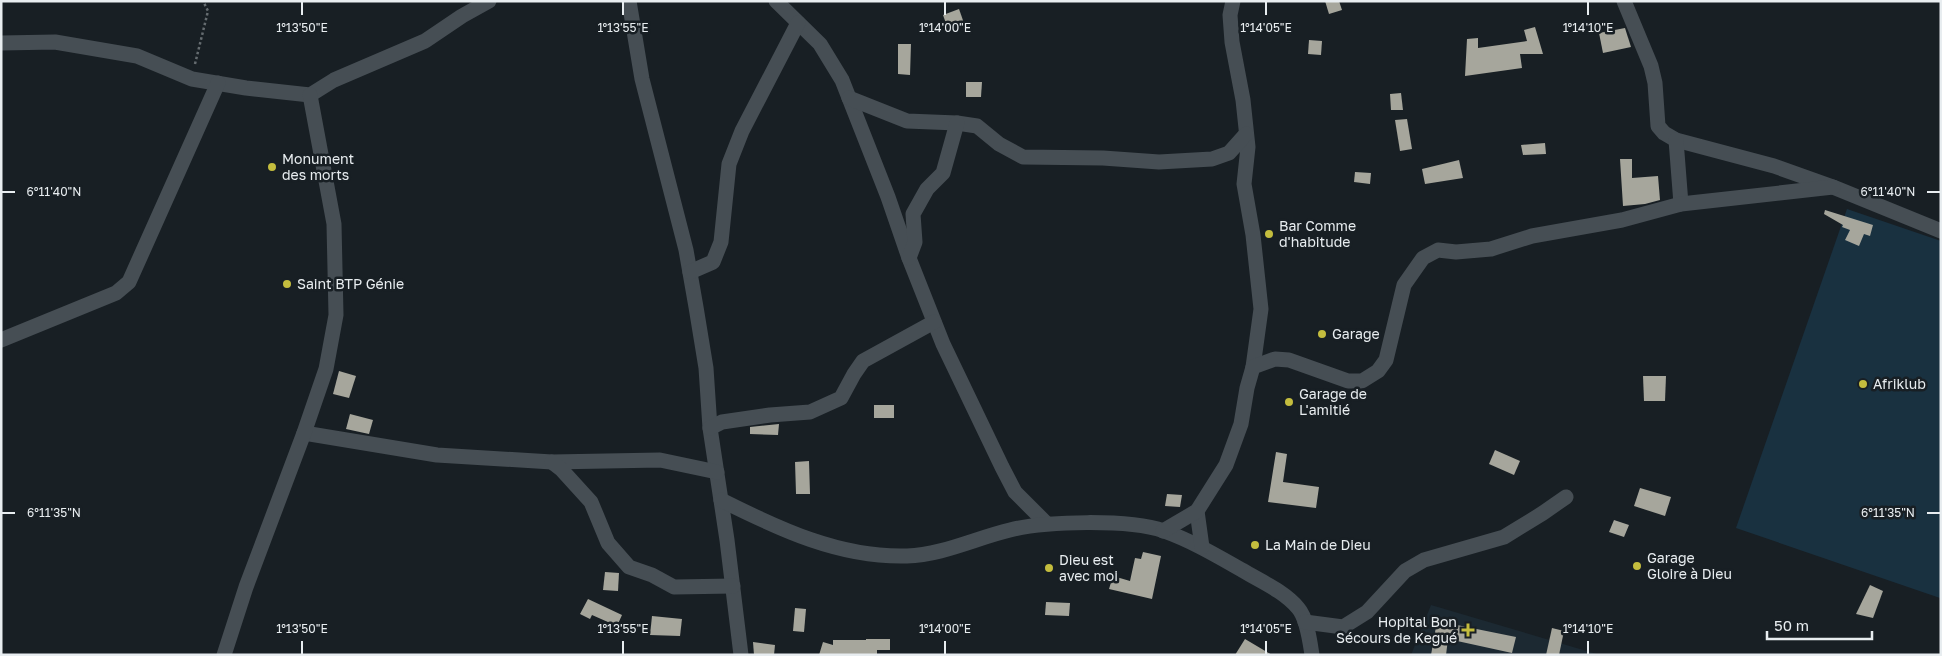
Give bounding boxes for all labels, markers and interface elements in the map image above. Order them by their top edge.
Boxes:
text: 1°13'50"E [276,20,328,35]
text: 1°13'55"E [598,20,648,35]
text: 1°14'00"E [919,20,971,35]
text: 1°14'05"E [1240,20,1292,35]
text: 1°14'10"E [1563,20,1613,35]
place label: Monument des morts [282,150,354,183]
marker: Monument des morts [266,161,278,173]
text: 6°11'40"N [27,184,81,199]
text: 6°11'40"N [1861,184,1915,199]
place label: Bar Comme d'habitude [1279,217,1356,250]
marker: Bar Comme d'habitude [1263,228,1275,240]
place label: Saint BTP Génie [297,275,404,292]
marker: Saint BTP Génie [281,278,293,290]
place label: Garage [1332,325,1380,342]
marker: Garage [1316,328,1328,340]
place label: Afriklub [1873,375,1926,392]
marker: Afriklub [1857,378,1869,390]
place label: Garage de L'amitié [1299,385,1367,418]
marker: Garage de L'amitié [1283,396,1295,408]
text: 6°11'35"N [27,505,81,520]
text: 6°11'35"N [1861,505,1915,520]
place label: La Main de Dieu [1265,536,1371,553]
marker: La Main de Dieu [1249,539,1261,551]
place label: Garage Gloire à Dieu [1647,549,1732,582]
place label: Dieu est avec moi [1059,551,1118,584]
marker: Garage Gloire à Dieu [1631,560,1643,572]
marker: Dieu est avec moi [1043,562,1055,574]
scale bar [1767,608,1872,640]
place label: Hopital Bon Sécours de Kegué [1336,613,1457,646]
text: 50 m [1774,616,1809,634]
text: 1°13'50"E [276,621,328,636]
text: 1°13'55"E [598,621,648,636]
text: 1°14'00"E [919,621,971,636]
text: 1°14'05"E [1240,621,1292,636]
text: 1°14'10"E [1563,621,1613,636]
marker: Hopital Bon Sécours de Kegué [1461,623,1475,637]

